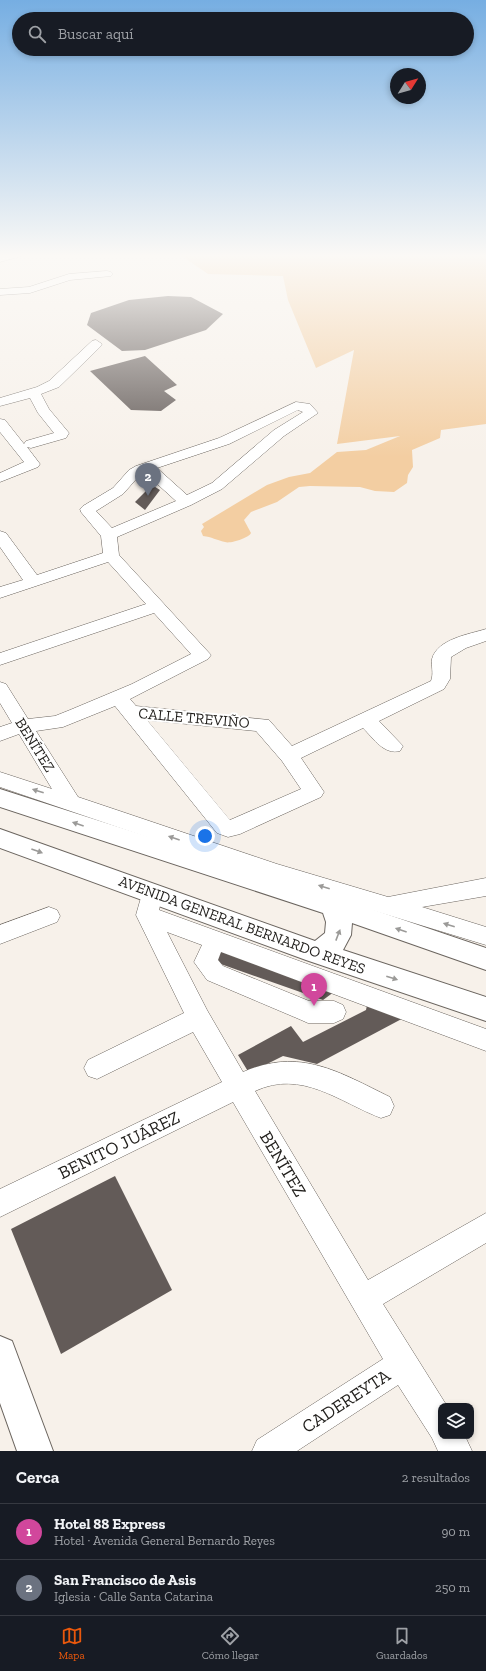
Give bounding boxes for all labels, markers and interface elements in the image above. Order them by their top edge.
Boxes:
search box [12,12,474,56]
icon: search [26,23,48,45]
text: Buscar aquí [58,25,134,43]
north arrow [390,68,426,104]
pin: 2 [135,463,161,496]
street label: CALLE TREVIÑO [138,704,250,732]
street label: BENÍTEZ [11,715,59,776]
one-way arrow [31,788,43,794]
one-way arrow [71,821,83,827]
your location [195,826,215,846]
one-way arrow [168,834,180,840]
one-way arrow [31,849,43,855]
street label: AVENIDA GENERAL BERNARDO REYES [116,872,368,978]
one-way arrow [318,884,330,890]
one-way arrow [442,922,454,928]
one-way arrow [395,927,407,933]
one-way arrow [335,928,341,940]
pin: 1 [301,973,327,1006]
one-way arrow [386,975,398,981]
street label: BENITO JUÁREZ [55,1106,183,1184]
street label: BENÍTEZ [255,1127,311,1201]
street label: CADEREYTA [298,1364,395,1438]
map controls [438,1403,474,1439]
button: layers [438,1403,474,1439]
text: Cerca [16,1467,59,1487]
text: 2 resultados [402,1470,470,1485]
text: Hotel 88 Express [54,1515,165,1533]
text: 1 [26,1524,32,1539]
text: 90 m [441,1524,470,1539]
text: Hotel · Avenida General Bernardo Reyes [54,1533,275,1548]
text: San Francisco de Asis [54,1571,196,1589]
text: 2 [26,1580,32,1595]
text: 250 m [435,1580,470,1595]
text: Iglesia · Calle Santa Catarina [54,1589,213,1604]
tab: Mapa [58,1625,85,1662]
tab: Cómo llegar [202,1625,259,1662]
tab: Guardados [376,1625,428,1662]

